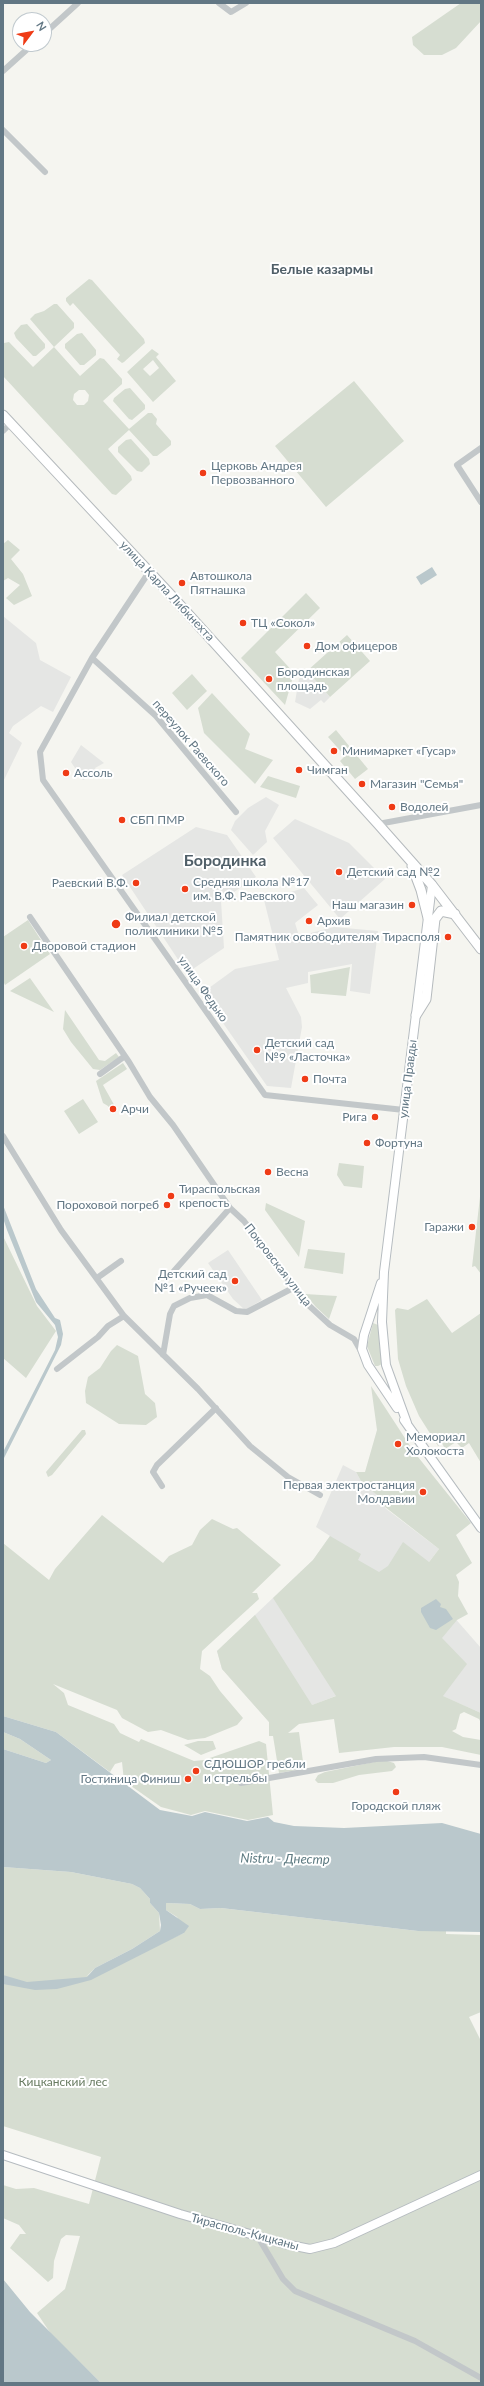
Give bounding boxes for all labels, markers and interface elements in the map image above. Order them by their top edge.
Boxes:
north arrow [12,12,52,52]
text: N [34,19,50,33]
district label: Белые казармы [271,261,373,277]
place label: Церковь Андрея Первозванного [211,459,302,487]
marker: Церковь Андрея Первозванного [198,468,208,478]
street label: улица Карла Либкнехта [117,538,217,644]
place label: Автошкола Пятнашка [190,569,252,597]
marker: Автошкола Пятнашка [177,578,187,588]
place label: ТЦ «Сокол» [251,616,315,630]
marker: ТЦ «Сокол» [238,618,248,628]
place label: Дом офицеров [315,639,398,653]
marker: Дом офицеров [302,641,312,651]
place label: Бородинская площадь [277,665,349,693]
marker: Бородинская площадь [264,674,274,684]
street label: переулок Раевского [149,697,233,789]
place label: Минимаркет «Гусар» [342,744,456,758]
marker: Минимаркет «Гусар» [329,746,339,756]
place label: Чимган [307,763,348,777]
marker: Чимган [294,765,304,775]
place label: Ассоль [74,766,113,780]
marker: Ассоль [61,768,71,778]
place label: Магазин "Семья" [370,777,463,791]
marker: Магазин "Семья" [357,779,367,789]
place label: Водолей [400,800,448,814]
marker: Водолей [387,802,397,812]
place label: СБП ПМР [130,813,185,827]
marker: СБП ПМР [117,815,127,825]
district label: Бородинка [184,851,266,871]
place label: Детский сад №2 [347,865,440,879]
marker: Детский сад №2 [334,867,344,877]
place label: Средняя школа №17 им. В.Ф. Раевского [193,875,309,903]
place label: Раевский В.Ф. [52,876,128,890]
marker: Раевский В.Ф. [131,878,141,888]
marker: Средняя школа №17 им. В.Ф. Раевского [180,884,190,894]
place label: Наш магазин [332,898,404,912]
marker: Наш магазин [407,900,417,910]
place label: Филиал детской поликлиники №5 [125,910,223,938]
place label: Архив [317,914,350,928]
marker: Архив [304,916,314,926]
marker: Филиал детской поликлиники №5 [110,918,122,930]
place label: Памятник освободителям Тирасполя [235,930,440,944]
marker: Памятник освободителям Тирасполя [443,932,453,942]
place label: Дворовой стадион [32,939,136,953]
marker: Дворовой стадион [19,941,29,951]
street label: улица Федько [175,953,231,1025]
place label: Детский сад №9 «Ласточка» [265,1036,350,1064]
street label: улица Правды [396,1039,420,1119]
marker: Детский сад №9 «Ласточка» [252,1045,262,1055]
place label: Почта [313,1072,347,1086]
marker: Почта [300,1074,310,1084]
place label: Арчи [121,1102,149,1116]
marker: Арчи [108,1104,118,1114]
place label: Рига [342,1110,367,1124]
marker: Рига [370,1112,380,1122]
place label: Фортуна [375,1136,423,1150]
marker: Фортуна [362,1138,372,1148]
place label: Весна [276,1165,308,1179]
marker: Весна [263,1167,273,1177]
place label: Тираспольская крепость [179,1182,260,1210]
marker: Тираспольская крепость [166,1191,176,1201]
place label: Пороховой погреб [56,1198,159,1212]
marker: Пороховой погреб [162,1200,172,1210]
place label: Гаражи [424,1220,464,1234]
street label: Покровская улица [241,1221,315,1309]
marker: Гаражи [467,1222,477,1232]
place label: Детский сад №1 «Ручеек» [154,1267,227,1295]
marker: Детский сад №1 «Ручеек» [230,1276,240,1286]
place label: Мемориал Холокоста [406,1430,465,1458]
marker: Мемориал Холокоста [393,1439,403,1449]
place label: Первая электростанция Молдавии [283,1478,415,1506]
marker: Первая электростанция Молдавии [418,1487,428,1497]
place label: СДЮШОР гребли и стрельбы [204,1757,306,1785]
marker: СДЮШОР гребли и стрельбы [191,1766,201,1776]
place label: Гостиница Финиш [80,1772,180,1786]
marker: Гостиница Финиш [183,1774,193,1784]
marker: Городской пляж [391,1787,401,1797]
place label: Городской пляж [351,1799,441,1813]
water label: Nistru - Днестр [240,1850,330,1868]
park label: Кицканский лес [19,2075,107,2089]
street label: Тирасполь-Кицканы [189,2211,301,2253]

